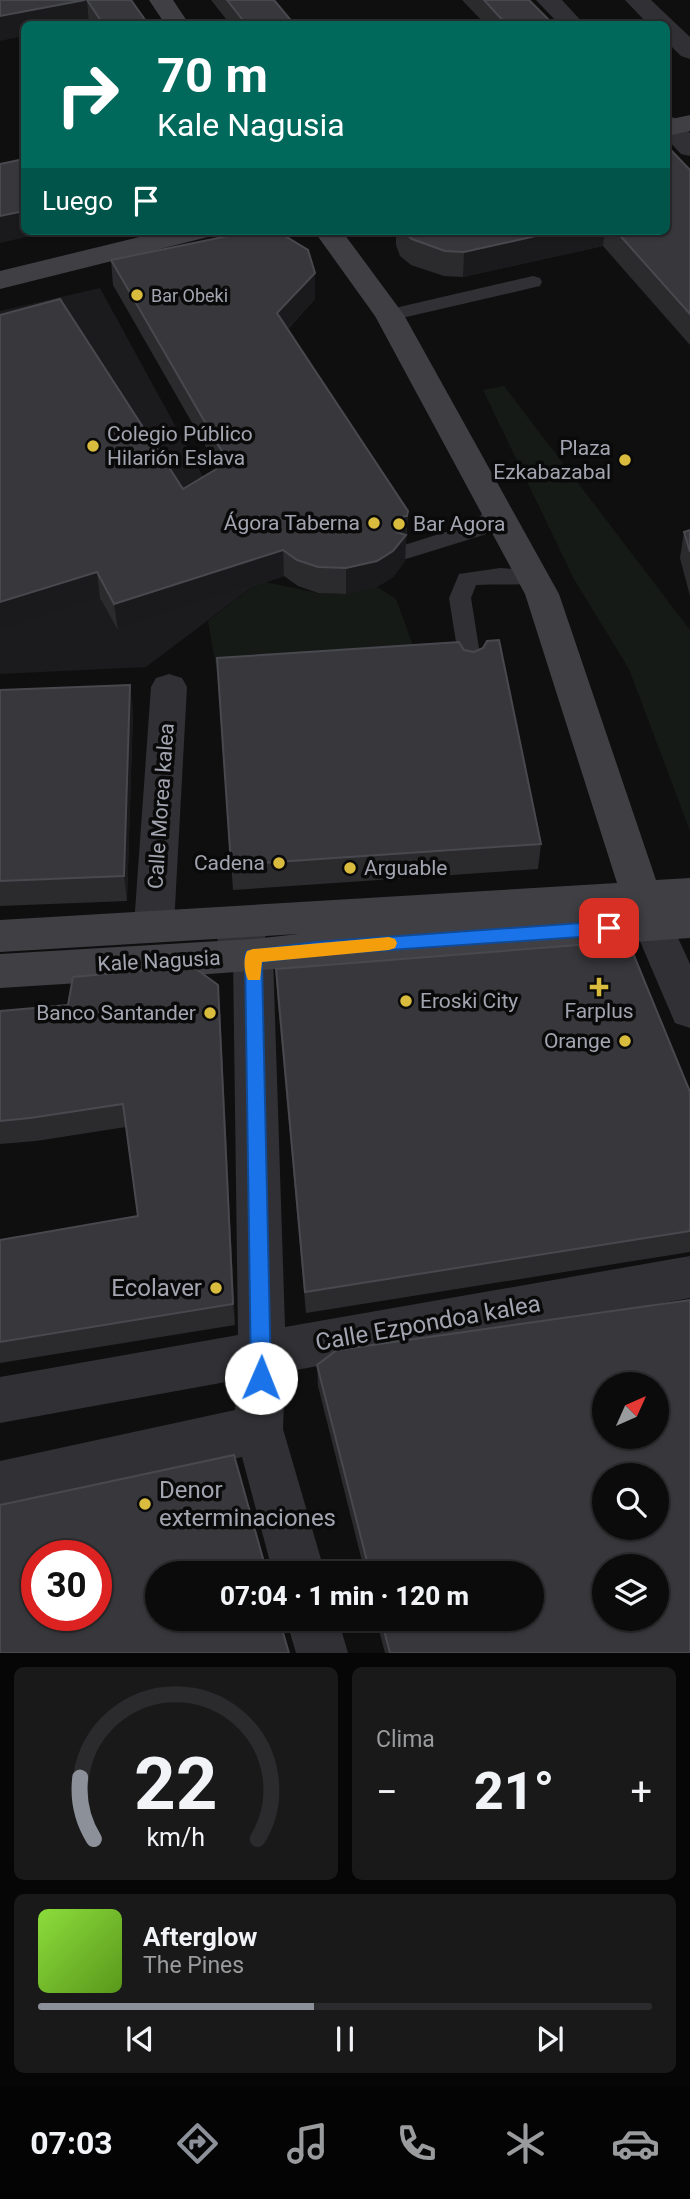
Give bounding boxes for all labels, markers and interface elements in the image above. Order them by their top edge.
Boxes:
text: 70 m [157,47,268,104]
icon: right [42,49,133,140]
text: Kale Nagusia [157,106,345,144]
icon: arrive [127,182,165,220]
text: Luego [42,186,113,216]
place label: Bar Obeki [151,285,228,306]
marker: Bar Obeki [129,287,145,303]
place label: Colegio Público Hilarión Eslava [107,422,253,470]
place label: Plaza Ezkabazabal [493,436,611,484]
marker: Colegio Público Hilarión Eslava [85,438,101,454]
marker: Plaza Ezkabazabal [617,452,633,468]
place label: Ágora Taberna [224,511,360,535]
place label: Bar Agora [413,512,505,536]
marker: Ágora Taberna [366,515,382,531]
marker: Bar Agora [391,516,407,532]
street label: Calle Morea kalea [143,722,179,890]
place label: Cadena [194,851,265,875]
marker: Cadena [271,855,287,871]
place label: Arguable [364,856,447,880]
marker: Arguable [342,860,358,876]
pin [579,898,639,958]
icon: arrive [590,909,628,947]
street label: Kale Nagusia [97,946,221,976]
marker: Farplus [591,979,607,995]
place label: Eroski City [420,989,518,1013]
marker: Eroski City [398,993,414,1009]
place label: Farplus [564,999,634,1023]
place label: Banco Santander [36,1001,196,1025]
marker: Banco Santander [202,1005,218,1021]
place label: Orange [544,1029,611,1053]
marker: Orange [617,1033,633,1049]
place label: Ecolaver [111,1274,202,1302]
marker: Ecolaver [208,1280,224,1296]
street label: Calle Ezpondoa kalea [313,1289,543,1357]
position arrow [224,1341,298,1415]
north arrow [592,1372,668,1449]
map controls [592,1372,669,1631]
button: search [592,1463,669,1540]
place label: Denor exterminaciones [159,1476,336,1532]
marker: Denor exterminaciones [137,1496,153,1512]
speed limit sign: 30 [21,1540,112,1631]
button: layers [592,1554,669,1631]
text: 07:04 · 1 min · 120 m [220,1581,469,1611]
text: Clima [376,1726,435,1753]
text: 22 [134,1742,218,1828]
text: 21° [474,1761,554,1822]
text: − [376,1770,398,1814]
text: + [630,1770,652,1814]
text: km/h [147,1823,205,1852]
text: Afterglow [143,1922,257,1952]
text: The Pines [143,1952,244,1979]
icon: previous [121,2020,159,2058]
icon: pause [326,2020,364,2058]
icon: next [531,2020,569,2058]
icon: directions [173,2119,222,2168]
icon: music [283,2119,332,2168]
icon: phone [392,2119,441,2168]
icon: climate [501,2119,550,2168]
icon: car [611,2119,660,2168]
text: 07:03 [30,2124,113,2162]

